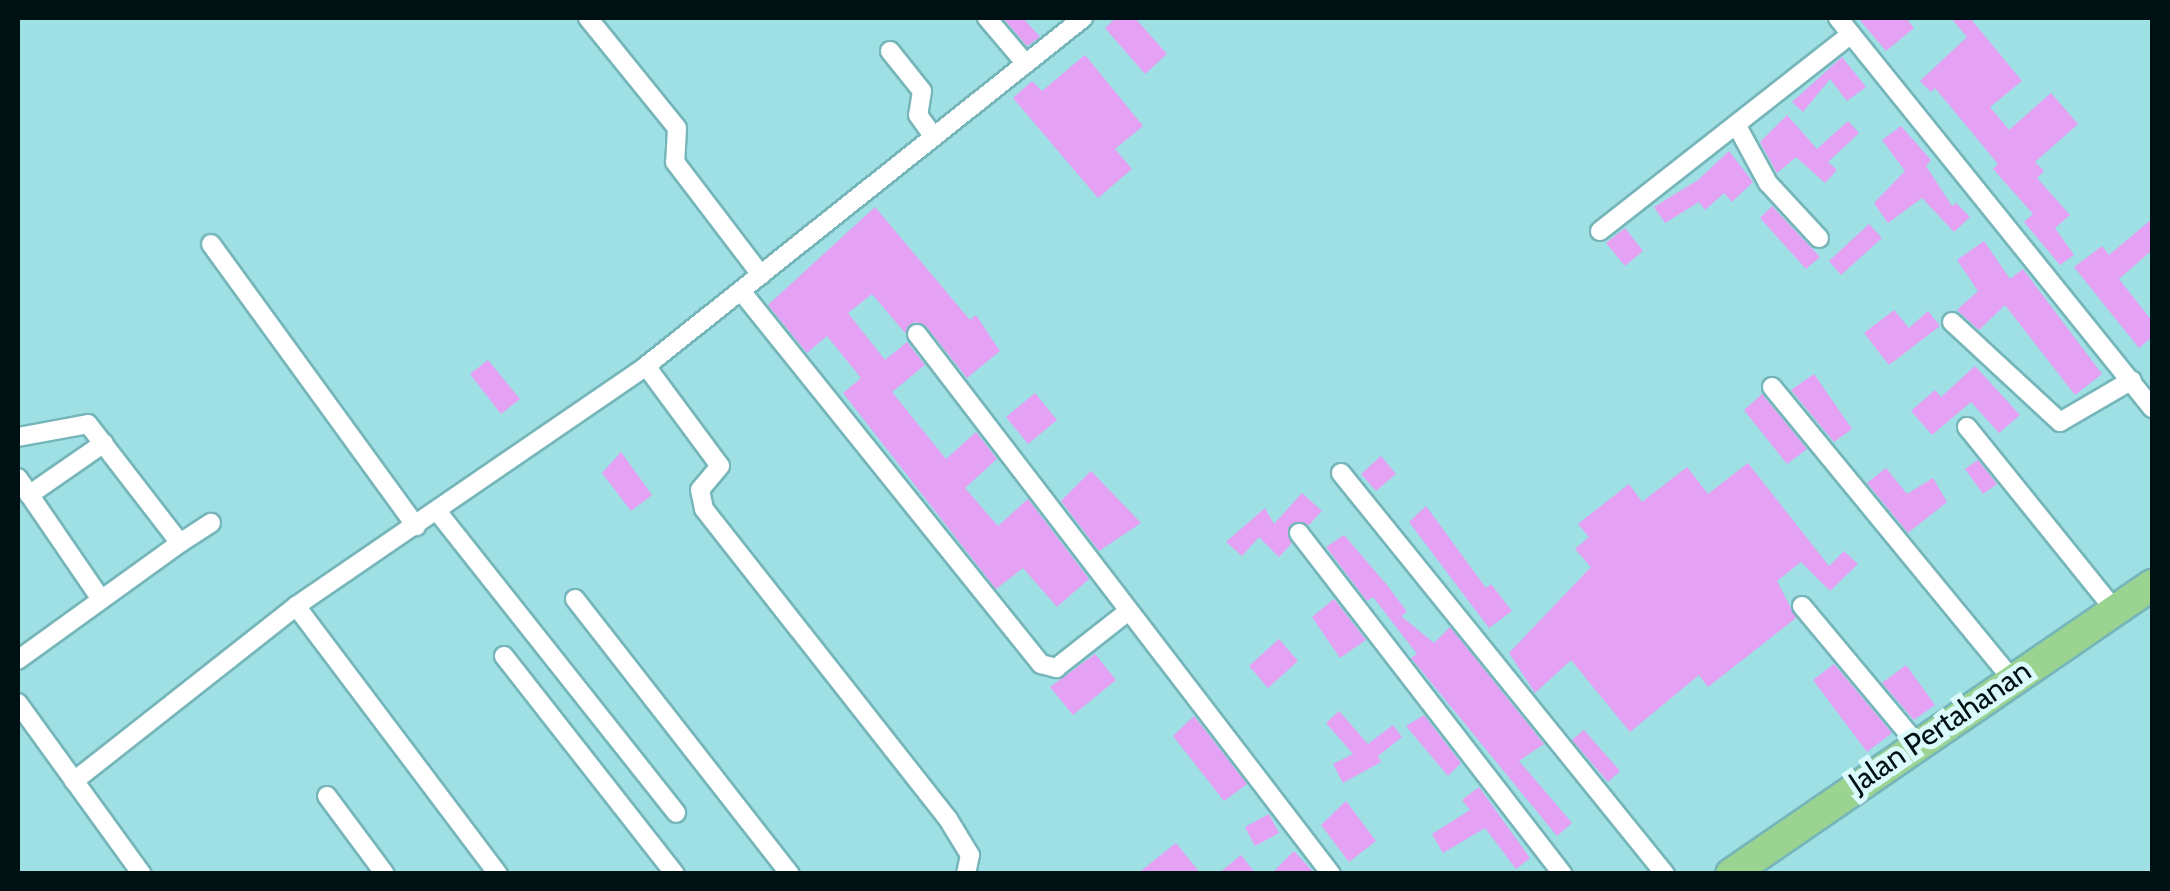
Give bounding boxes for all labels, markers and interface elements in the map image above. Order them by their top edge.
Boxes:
street label: Jalan Pertahanan [1842,653,2038,801]

